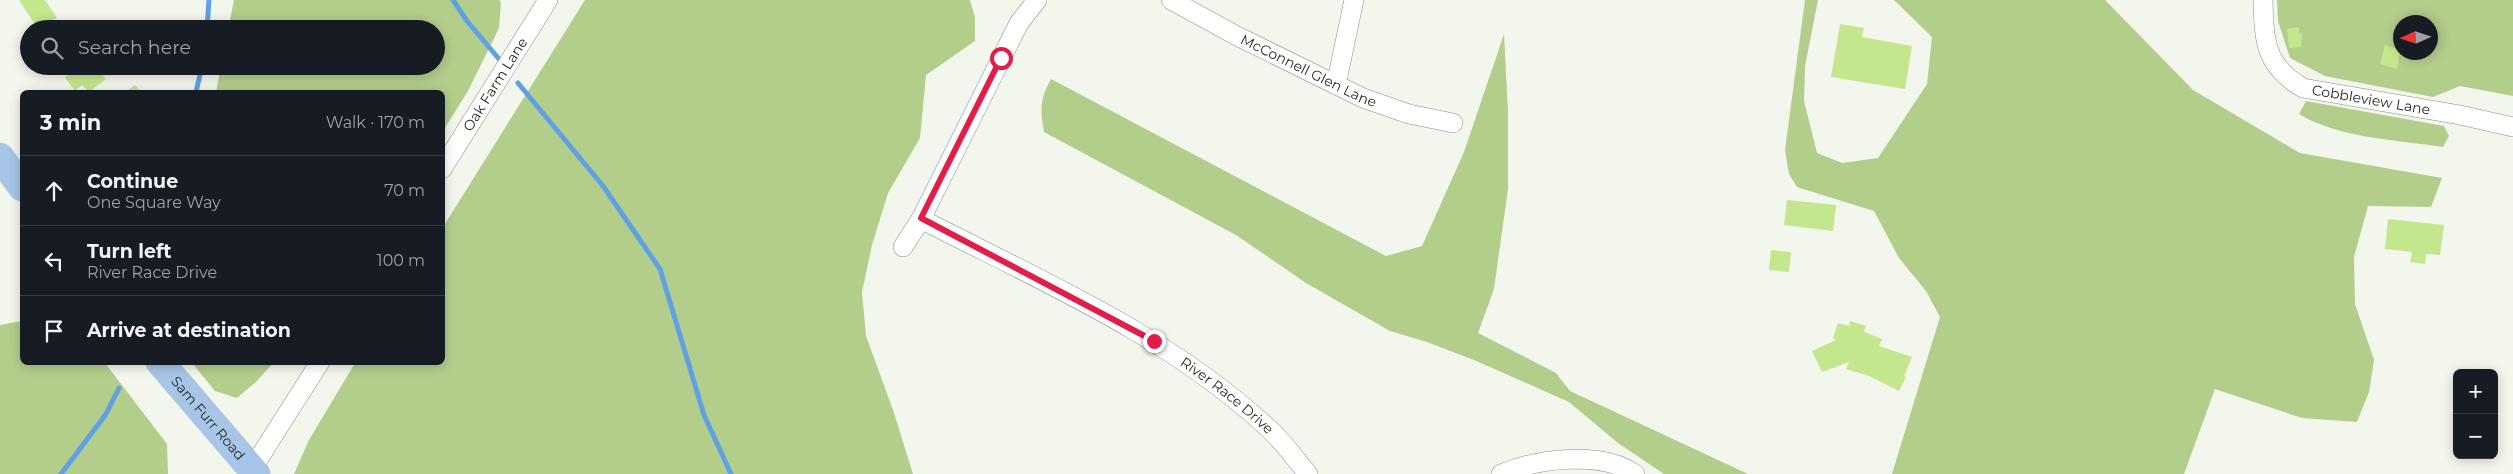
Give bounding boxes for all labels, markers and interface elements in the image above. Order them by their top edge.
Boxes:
north arrow [2393,15,2438,60]
search box [20,20,445,75]
street label: McConnell Glen Lane [1238,30,1379,111]
icon: search [38,34,66,62]
street label: Oak Farm Lane [459,34,531,135]
text: Search here [78,36,191,59]
route start [990,47,1013,70]
street label: Cobbleview Lane [2311,81,2432,119]
text: 3 min [40,110,101,135]
text: Walk · 170 m [326,113,425,132]
text: Continue [87,170,178,193]
icon: ahead [40,177,68,205]
text: 70 m [384,181,425,200]
text: One Square Way [87,193,221,212]
text: Turn left [87,240,172,263]
icon: left [40,247,68,275]
text: 100 m [377,251,425,270]
text: River Race Drive [87,263,217,282]
icon: arrive [40,317,68,345]
text: Arrive at destination [87,319,291,342]
route end [1143,330,1166,353]
street label: River Race Drive [1177,353,1277,438]
map controls [2453,369,2498,459]
button: + [2453,369,2498,414]
street label: Sam Furr Road [167,373,249,464]
button: − [2453,414,2498,459]

